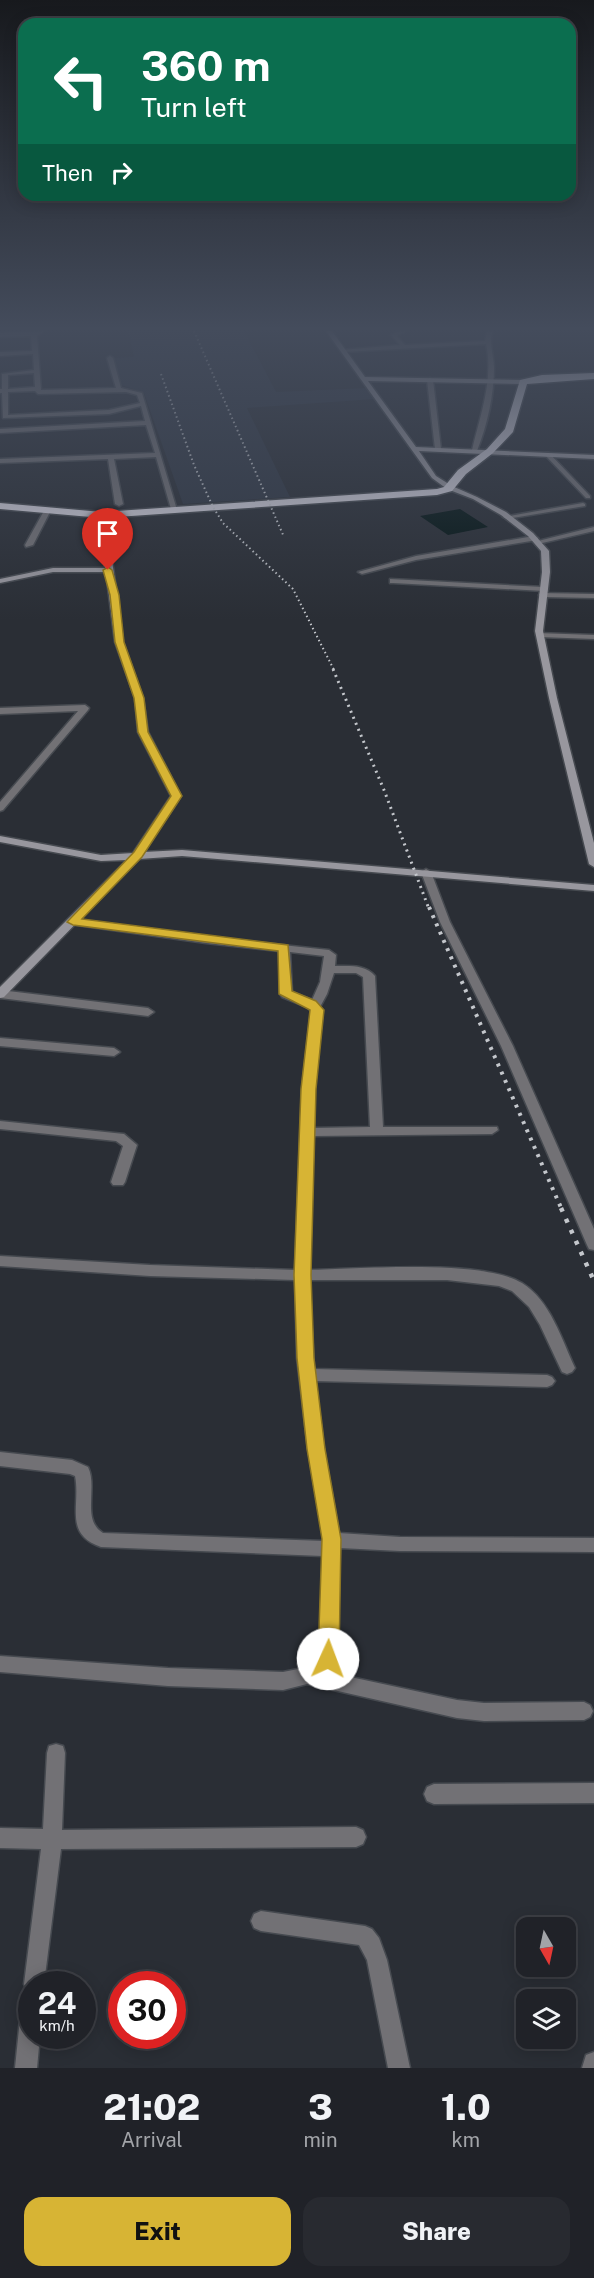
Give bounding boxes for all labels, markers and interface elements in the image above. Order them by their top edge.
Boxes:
text: 360 m [141,41,271,90]
icon: left [42,42,120,120]
text: Turn left [141,91,247,123]
icon: right [105,156,138,189]
text: Then [42,160,93,186]
pin [82,508,133,570]
icon: arrive [91,517,124,550]
position arrow [296,1627,360,1691]
north arrow [516,1917,576,1977]
map controls [516,1917,576,2049]
speed limit sign: 30 [108,1971,186,2049]
text: 24 [38,1985,76,2021]
button: layers [516,1989,576,2049]
text: km/h [39,2017,75,2034]
text: 21:02 [103,2086,200,2128]
text: 3 [308,2086,333,2128]
text: 1.0 [441,2086,491,2128]
text: Arrival [121,2128,183,2152]
text: min [304,2128,337,2152]
text: km [451,2128,480,2152]
button: Exit [24,2197,291,2266]
button: Share [303,2197,570,2266]

